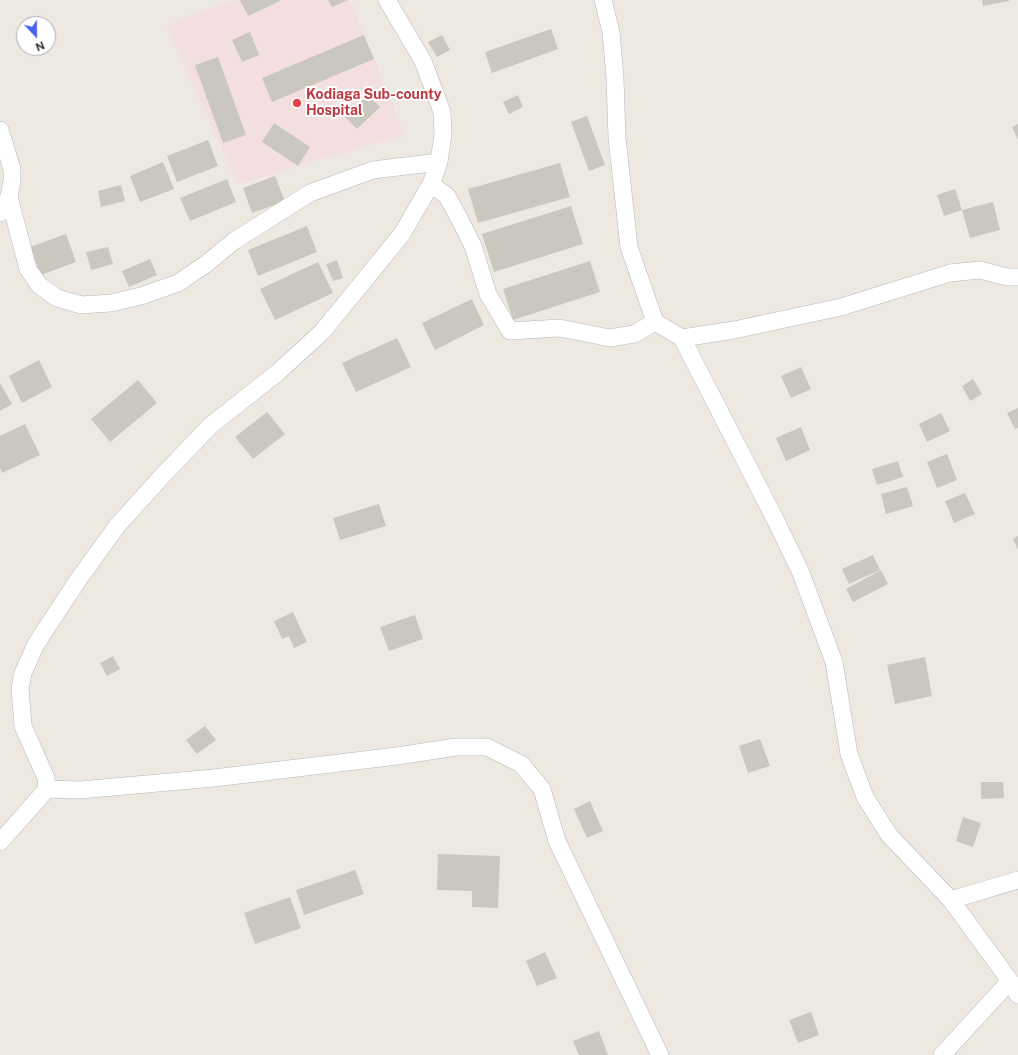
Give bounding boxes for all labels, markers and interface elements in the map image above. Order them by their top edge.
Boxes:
north arrow [16,16,56,56]
text: N [34,39,46,53]
place label: Kodiaga Sub-county Hospital [306,87,442,120]
marker: Kodiaga Sub-county Hospital [291,97,303,109]

